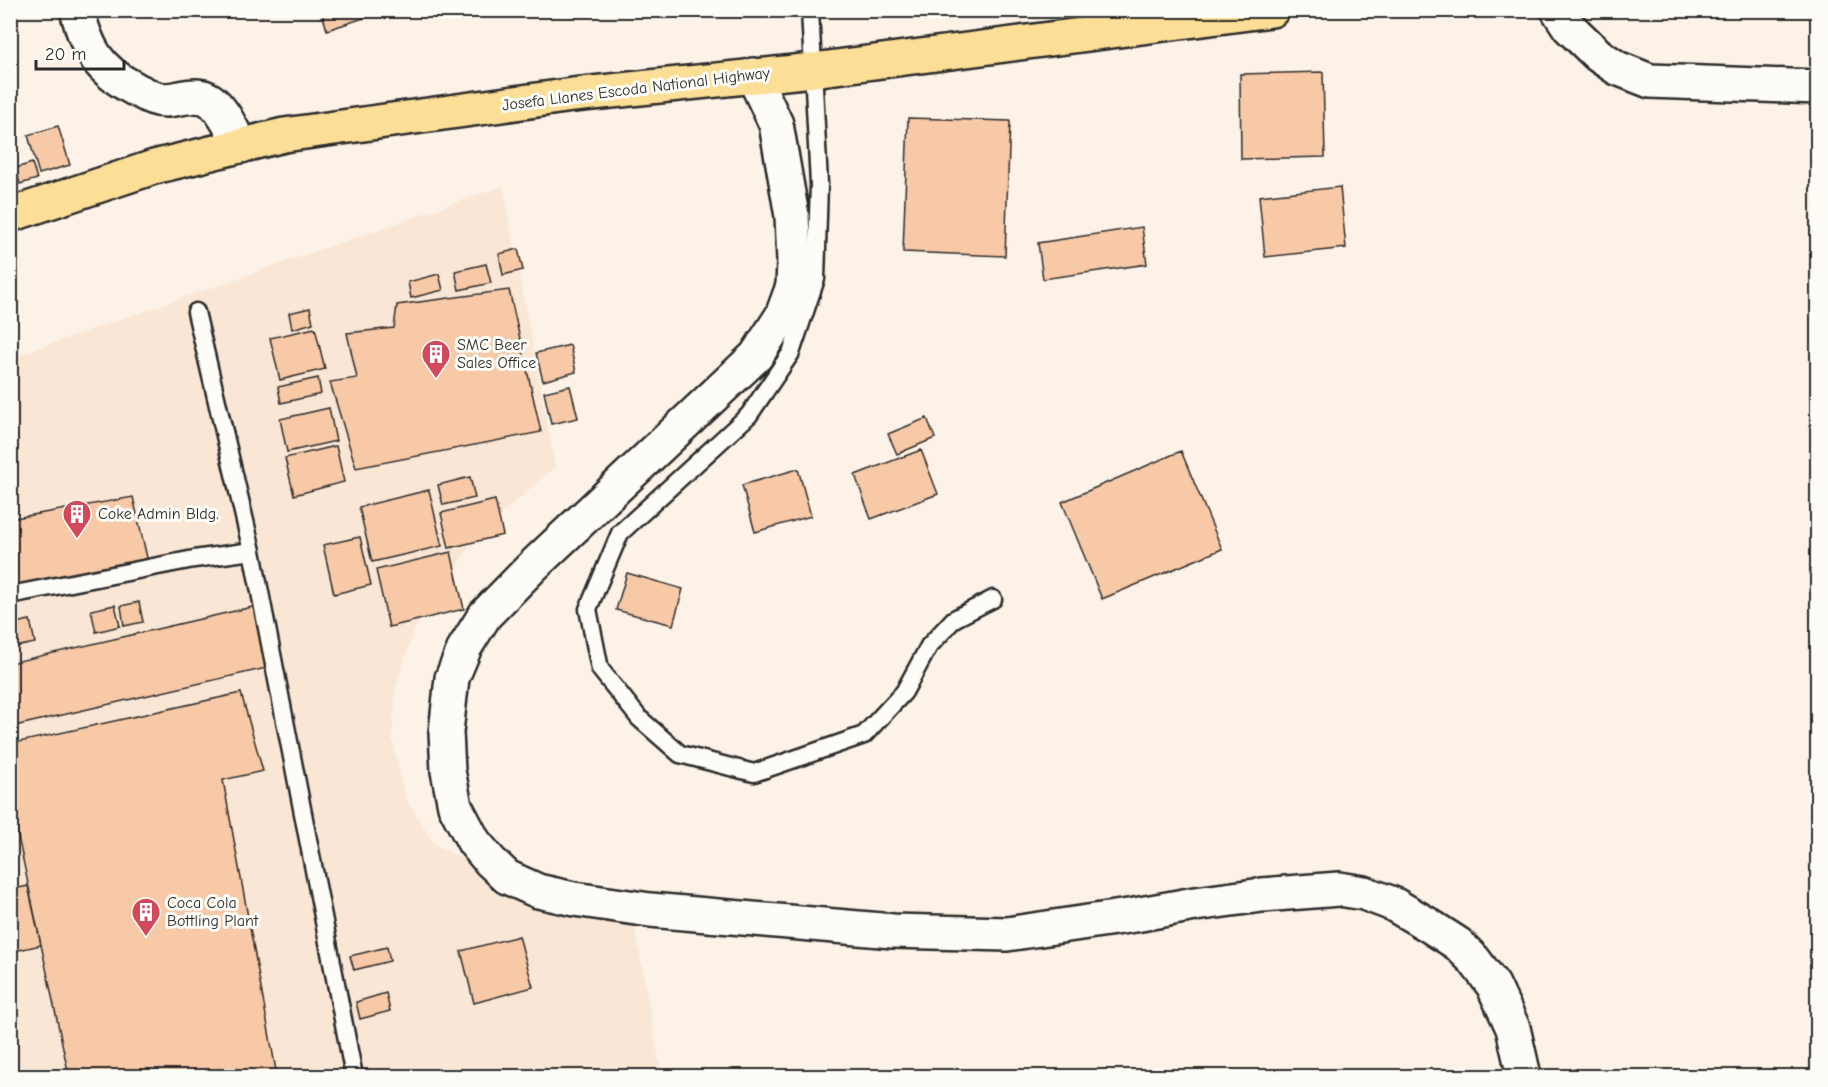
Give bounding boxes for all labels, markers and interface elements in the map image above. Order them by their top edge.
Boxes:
scale bar [36,33,124,71]
text: 20 m [45,44,86,65]
street label: Josefa Llanes Escoda National Highway [501,64,772,114]
place label: SMC Beer Sales Office [457,336,536,372]
building icon: SMC Beer Sales Office [420,338,452,380]
building icon: Coke Admin Bldg. [61,498,93,540]
place label: Coke Admin Bldg. [98,505,219,523]
place label: Coca Cola Bottling Plant [167,894,259,930]
building icon: Coca Cola Bottling Plant [130,896,162,938]

